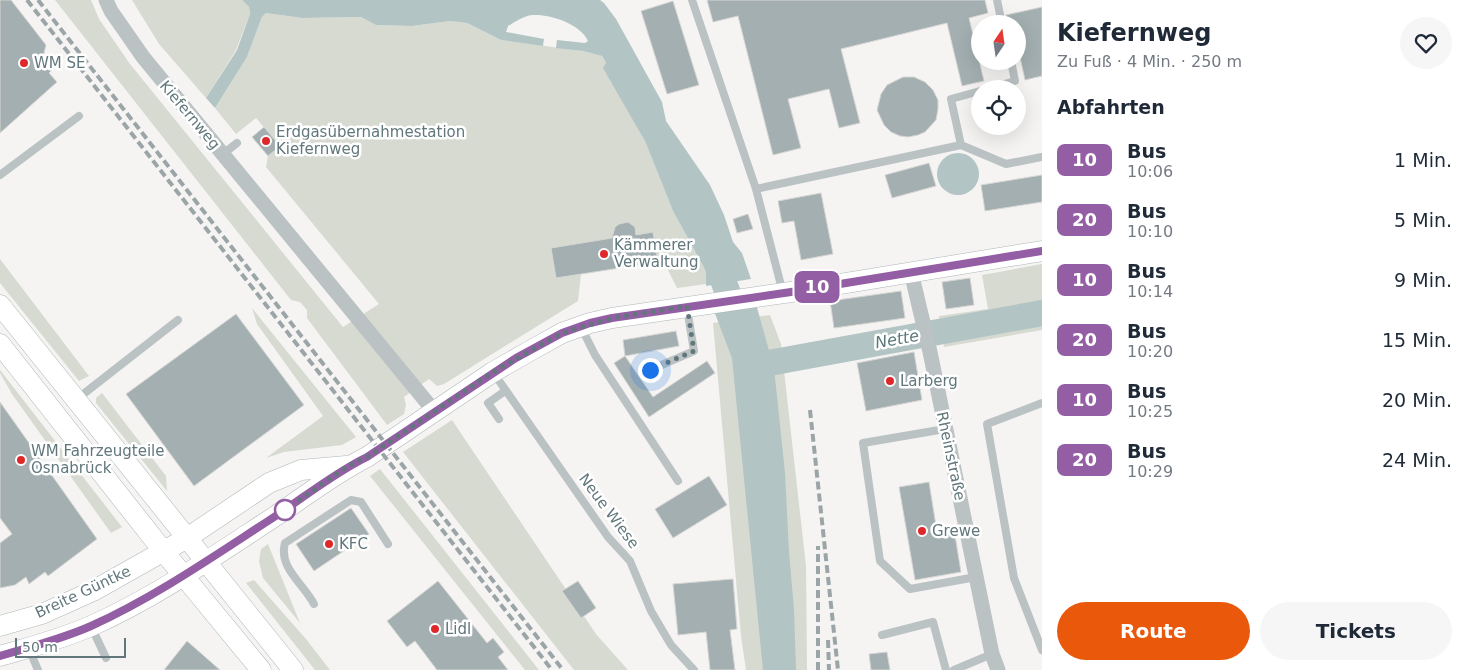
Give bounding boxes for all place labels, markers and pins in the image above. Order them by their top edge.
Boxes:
place label: WM SE [34,54,86,72]
marker: WM SE [18,57,30,69]
place label: Erdgasübernahmestation Kiefernweg [276,123,465,158]
marker: Erdgasübernahmestation Kiefernweg [260,135,272,147]
place label: Kämmerer Verwaltung [614,236,699,271]
marker: Kämmerer Verwaltung [598,248,610,260]
place label: Larberg [900,372,958,390]
marker: Larberg [884,375,896,387]
place label: WM Fahrzeugteile Osnabrück [31,442,164,477]
marker: WM Fahrzeugteile Osnabrück [15,454,27,466]
unlabelled marker [274,499,296,521]
place label: Grewe [932,522,980,540]
marker: Grewe [916,525,928,537]
place label: KFC [339,535,368,553]
marker: KFC [323,538,335,550]
place label: Lidl [445,620,471,638]
marker: Lidl [429,623,441,635]

